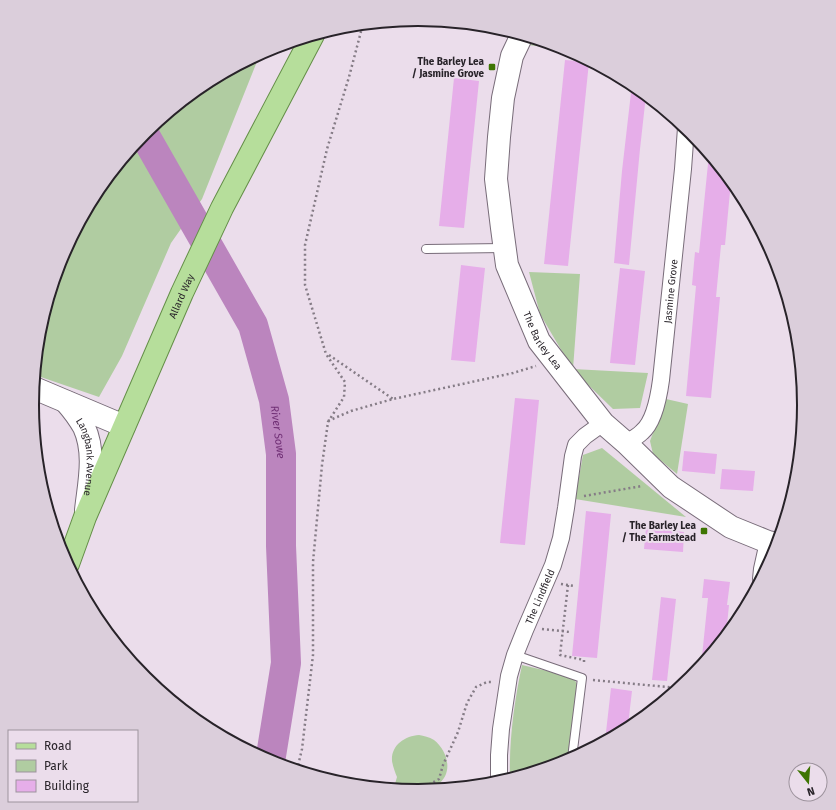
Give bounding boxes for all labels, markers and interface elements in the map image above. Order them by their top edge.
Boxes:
place label: The Barley Lea / Jasmine Grove [412,56,485,80]
marker: The Barley Lea / Jasmine Grove [487,62,497,72]
street label: Jasmine Grove [662,259,681,324]
street label: Allard Way [167,272,197,320]
street label: The Barley Lea [520,310,564,372]
water label: River Sowe [268,405,287,459]
street label: Langbank Avenue [73,416,96,497]
place label: The Barley Lea / The Farmstead [622,520,697,544]
marker: The Barley Lea / The Farmstead [699,526,709,536]
street label: The Lindfield [523,567,558,626]
legend [8,730,138,802]
text: Road [44,739,72,753]
text: Park [44,759,68,773]
north arrow [788,762,828,802]
text: Building [44,779,90,793]
text: N [805,784,816,798]

